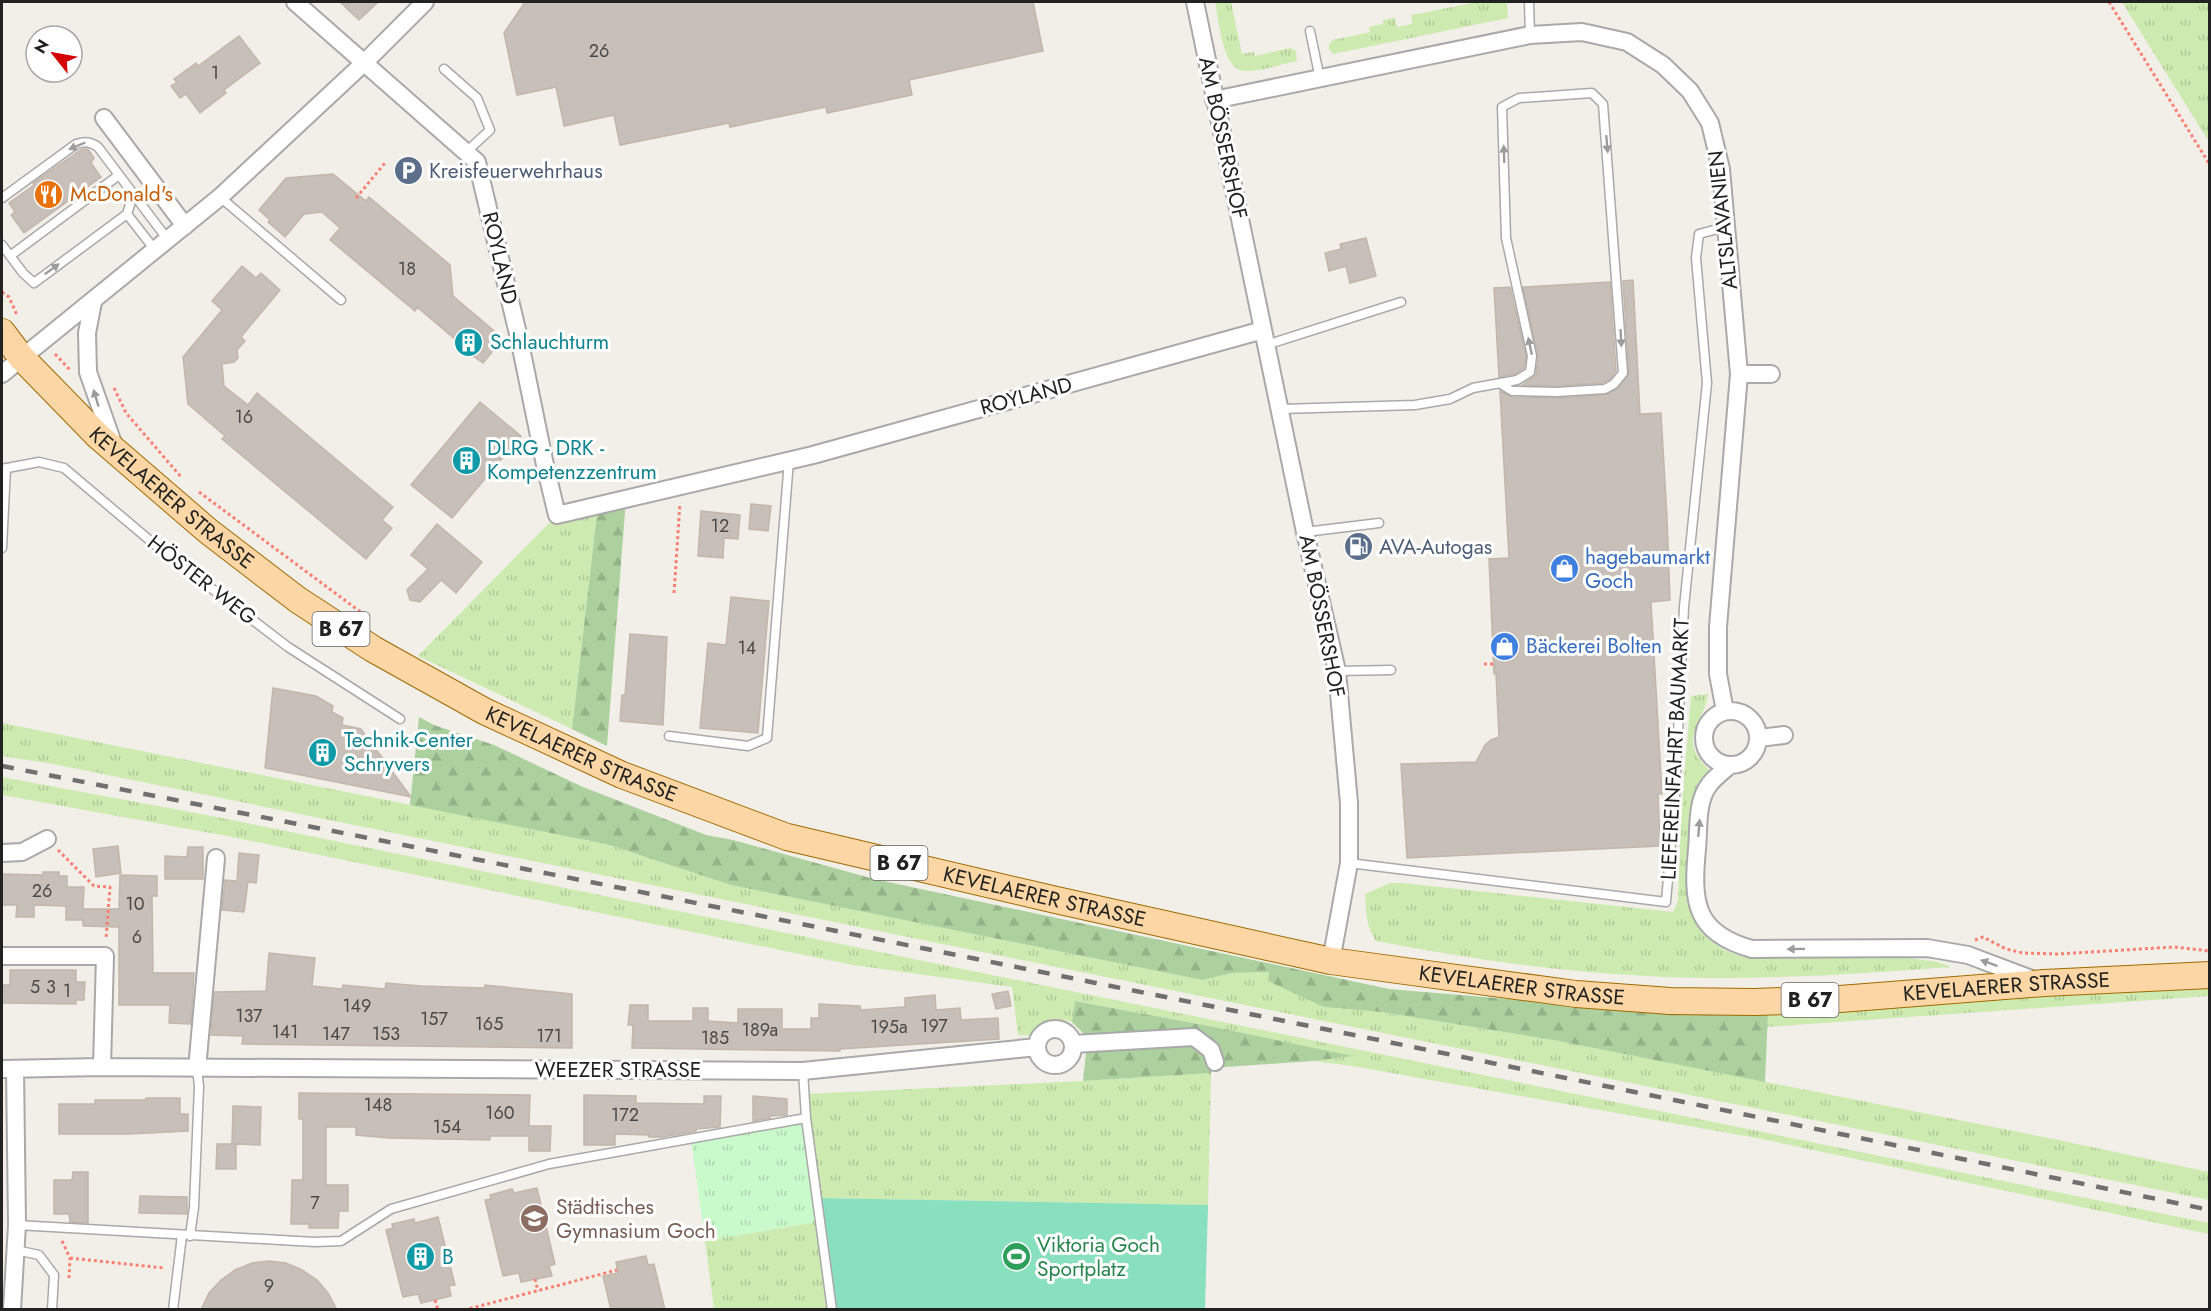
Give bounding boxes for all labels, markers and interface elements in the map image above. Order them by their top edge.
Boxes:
north arrow [24,24,84,84]
text: N [28,35,55,58]
house number: 26 [589,38,609,64]
street label: AM BÖSSERSHOF [1191,54,1255,222]
house number: 1 [211,60,219,86]
one-way arrow [1602,134,1612,153]
one-way arrow [68,141,86,151]
one-way arrow [1499,144,1508,163]
street label: ALTSLAVANIEN [1701,149,1745,291]
parking icon: Kreisfeuerwehrhaus [392,155,424,187]
place label: Kreisfeuerwehrhaus [429,156,603,186]
restaurant icon: McDonald's [33,178,65,210]
place label: McDonald's [70,179,173,209]
street label: ROYLAND [475,209,525,307]
house number: 18 [398,256,416,282]
one-way arrow [45,264,60,276]
building icon: Schlauchturm [453,326,485,358]
place label: Schlauchturm [490,327,609,357]
one-way arrow [1616,329,1625,348]
one-way arrow [1525,336,1534,355]
street label: ROYLAND [977,369,1075,423]
one-way arrow [91,389,100,407]
house number: 16 [235,404,253,430]
street label: KEVELAERER STRASSE [82,420,260,576]
place label: DLRG - DRK - Kompetenzzentrum [487,433,657,487]
building icon: DLRG - DRK - Kompetenzzentrum [450,444,482,476]
house number: 12 [711,513,729,539]
street label: HÖSTER WEG [141,528,263,632]
fuel station icon: AVA-Autogas [1342,531,1374,563]
street label: AM BÖSSERSHOF [1291,532,1353,700]
place label: AVA-Autogas [1379,532,1492,562]
place label: hagebaumarkt Goch [1585,542,1710,596]
shop icon: hagebaumarkt Goch [1548,553,1580,585]
road number: B 67 [312,612,370,646]
street label: LIEFEREINFAHRT BAUMARKT [1653,617,1697,881]
shop icon: Bäckerei Bolten [1489,630,1521,662]
place label: Bäckerei Bolten [1526,631,1662,661]
house number: 14 [738,635,756,661]
street label: KEVELAERER STRASSE [481,699,682,810]
place label: Technik-Center Schryvers [344,725,474,779]
building icon: Technik-Center Schryvers [307,736,339,768]
one-way arrow [1694,819,1703,838]
road number: B 67 [870,846,928,880]
street label: KEVELAERER STRASSE [940,859,1149,935]
house number: 26 [32,878,52,904]
house number: 10 [126,891,145,917]
house number: 6 [132,924,142,950]
one-way arrow [1786,945,1805,954]
street label: KEVELAERER STRASSE [1417,958,1626,1013]
one-way arrow [1980,958,1998,967]
street label: KEVELAERER STRASSE [1902,965,2111,1009]
house number: 5 [30,974,40,1000]
house number: 3 [46,974,56,1000]
house number: 1 [63,978,71,1004]
road number: B 67 [1782,983,1838,1017]
house number: 149 [343,993,371,1019]
house number: 137 [235,1003,263,1029]
house number: 157 [420,1006,448,1032]
house number: 165 [475,1011,503,1037]
house number: 197 [920,1013,948,1039]
house number: 195a [870,1014,908,1040]
house number: 189a [742,1017,778,1043]
house number: 141 [272,1019,298,1045]
house number: 147 [322,1021,351,1047]
house number: 153 [372,1021,400,1047]
house number: 171 [536,1023,562,1049]
house number: 185 [701,1025,729,1051]
street label: WEEZER STRASSE [535,1055,701,1085]
house number: 148 [364,1092,392,1118]
house number: 160 [485,1100,515,1126]
house number: 172 [611,1102,639,1128]
house number: 154 [433,1114,461,1140]
house number: 7 [310,1190,320,1216]
place label: Städtisches Gymnasium Goch [556,1192,716,1246]
school or university icon: Städtisches Gymnasium Goch [519,1203,551,1235]
place label: Viktoria Goch Sportplatz [1037,1230,1160,1284]
building icon: B [405,1241,437,1273]
sports icon: Viktoria Goch Sportplatz [1000,1241,1032,1273]
place label: B [442,1242,454,1272]
house number: 9 [264,1273,274,1299]

